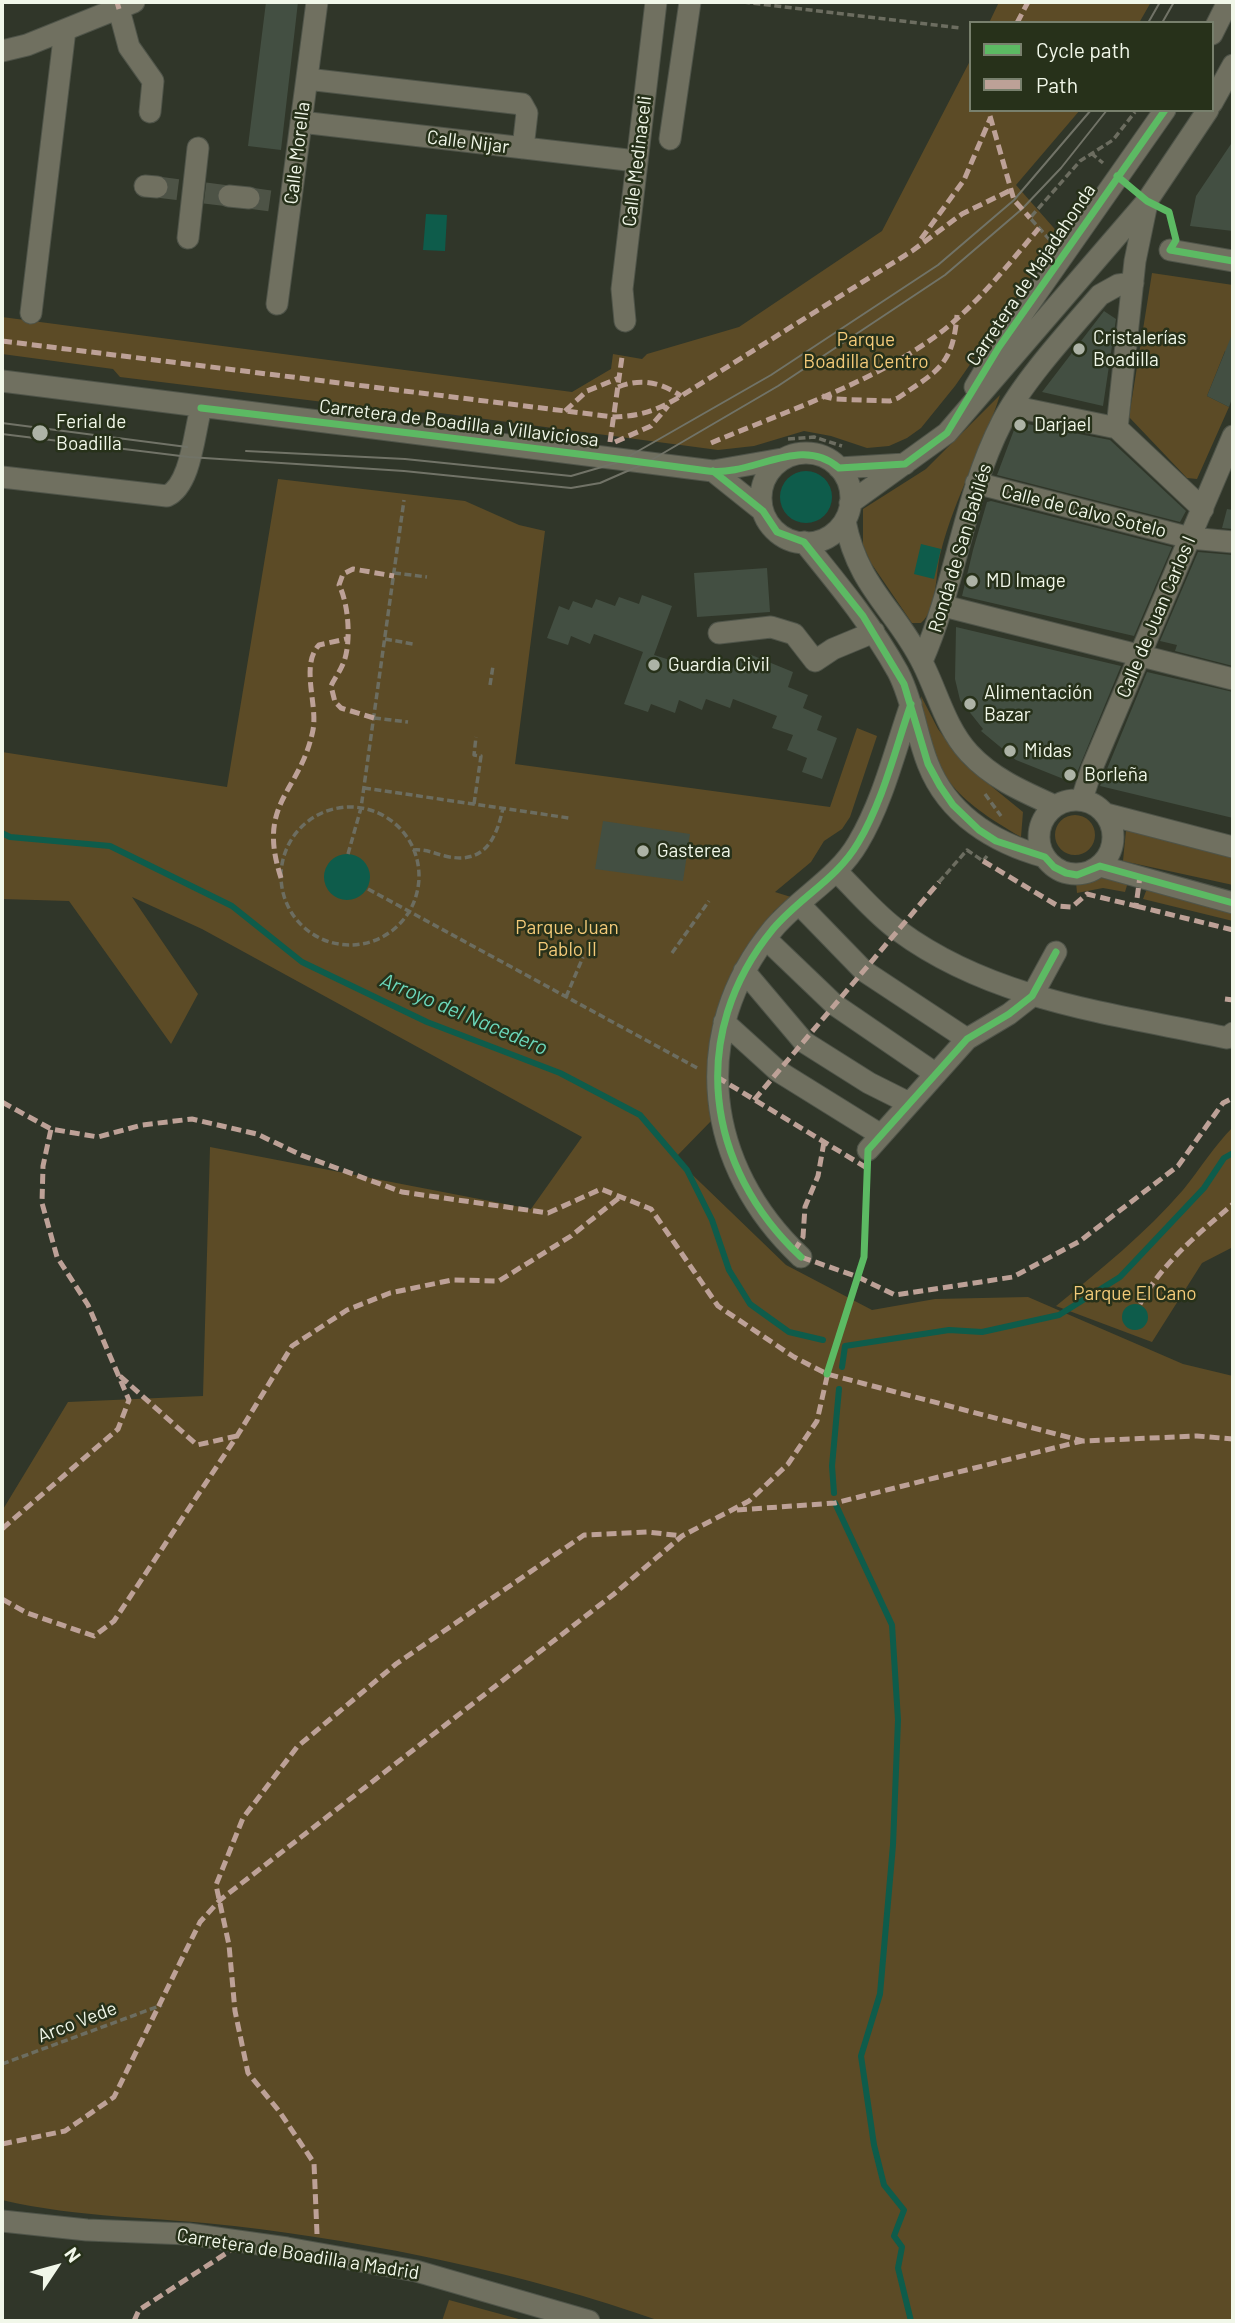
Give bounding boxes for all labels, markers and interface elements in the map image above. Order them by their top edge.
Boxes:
legend [969,21,1214,112]
text: Cycle path [1036,37,1130,62]
text: Path [1036,72,1078,97]
street label: Calle Medinaceli [618,94,656,228]
street label: Calle Morella [279,100,315,206]
street label: Calle Nijar [426,126,510,158]
street label: Carretera de Majadahonda [962,180,1100,370]
place label: Cristalerías Boadilla [1093,327,1186,371]
park label: Parque Boadilla Centro [803,329,929,373]
marker: Cristalerías Boadilla [1071,341,1087,357]
street label: Carretera de Boadilla a Villaviciosa [318,395,600,451]
place label: Ferial de Boadilla [56,411,126,455]
place label: Darjael [1034,414,1091,436]
marker: Darjael [1012,417,1028,433]
marker: Ferial de Boadilla [30,423,50,443]
street label: Ronda de San Babilés [923,461,997,635]
street label: Calle de Calvo Sotelo [999,479,1169,543]
street label: Calle de Juan Carlos I [1112,533,1200,701]
place label: MD Image [986,570,1066,592]
marker: MD Image [964,573,980,589]
place label: Guardia Civil [668,654,770,676]
marker: Guardia Civil [646,657,662,673]
place label: Alimentación Bazar [984,682,1092,726]
marker: Alimentación Bazar [962,696,978,712]
place label: Midas [1024,740,1072,762]
marker: Midas [1002,743,1018,759]
place label: Borleña [1084,764,1148,786]
marker: Borleña [1062,767,1078,783]
place label: Gasterea [657,840,731,862]
marker: Gasterea [635,843,651,859]
park label: Parque Juan Pablo II [515,917,619,961]
water label: Arroyo del Nacedero [377,967,551,1061]
park label: Parque El Cano [1073,1283,1197,1305]
street label: Arco Vede [34,1996,120,2048]
street label: Carretera de Boadilla a Madrid [175,2224,421,2284]
north arrow [21,2232,91,2302]
text: N [60,2242,86,2266]

